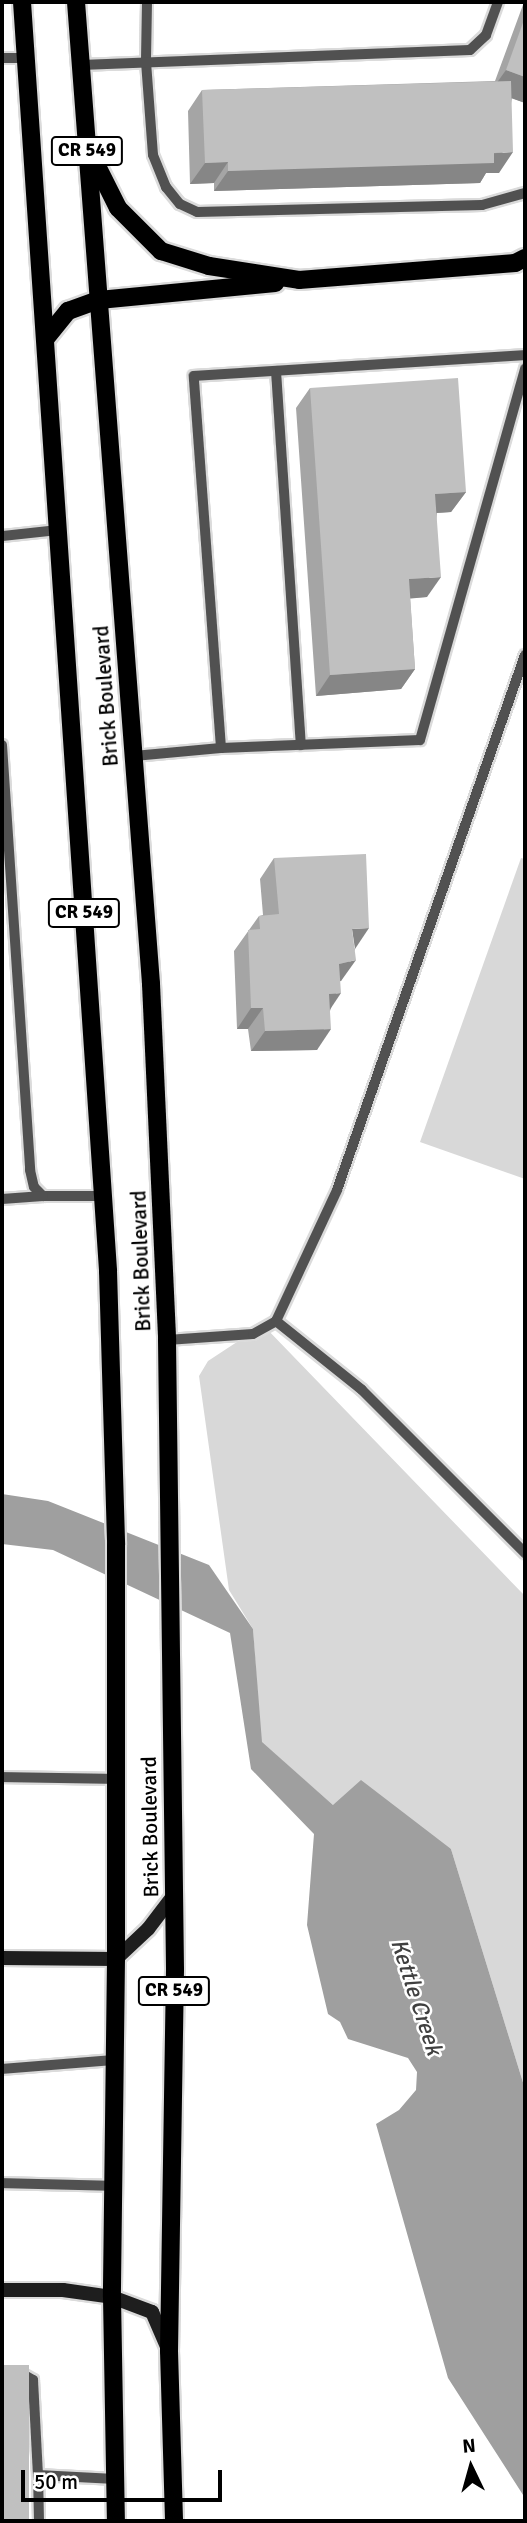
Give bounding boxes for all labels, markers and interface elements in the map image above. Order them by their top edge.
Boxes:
road number: CR 549 [50,136,124,167]
street label: Brick Boulevard [88,625,124,767]
road number: CR 549 [47,897,121,928]
street label: Brick Boulevard [126,1190,156,1332]
street label: Brick Boulevard [136,1756,164,1898]
water label: Kettle Creek [384,1935,448,2059]
road number: CR 549 [137,1976,211,2007]
north arrow [436,2432,506,2502]
text: N [462,2434,477,2459]
scale bar [24,2456,226,2500]
text: 50 m [34,2469,78,2495]

